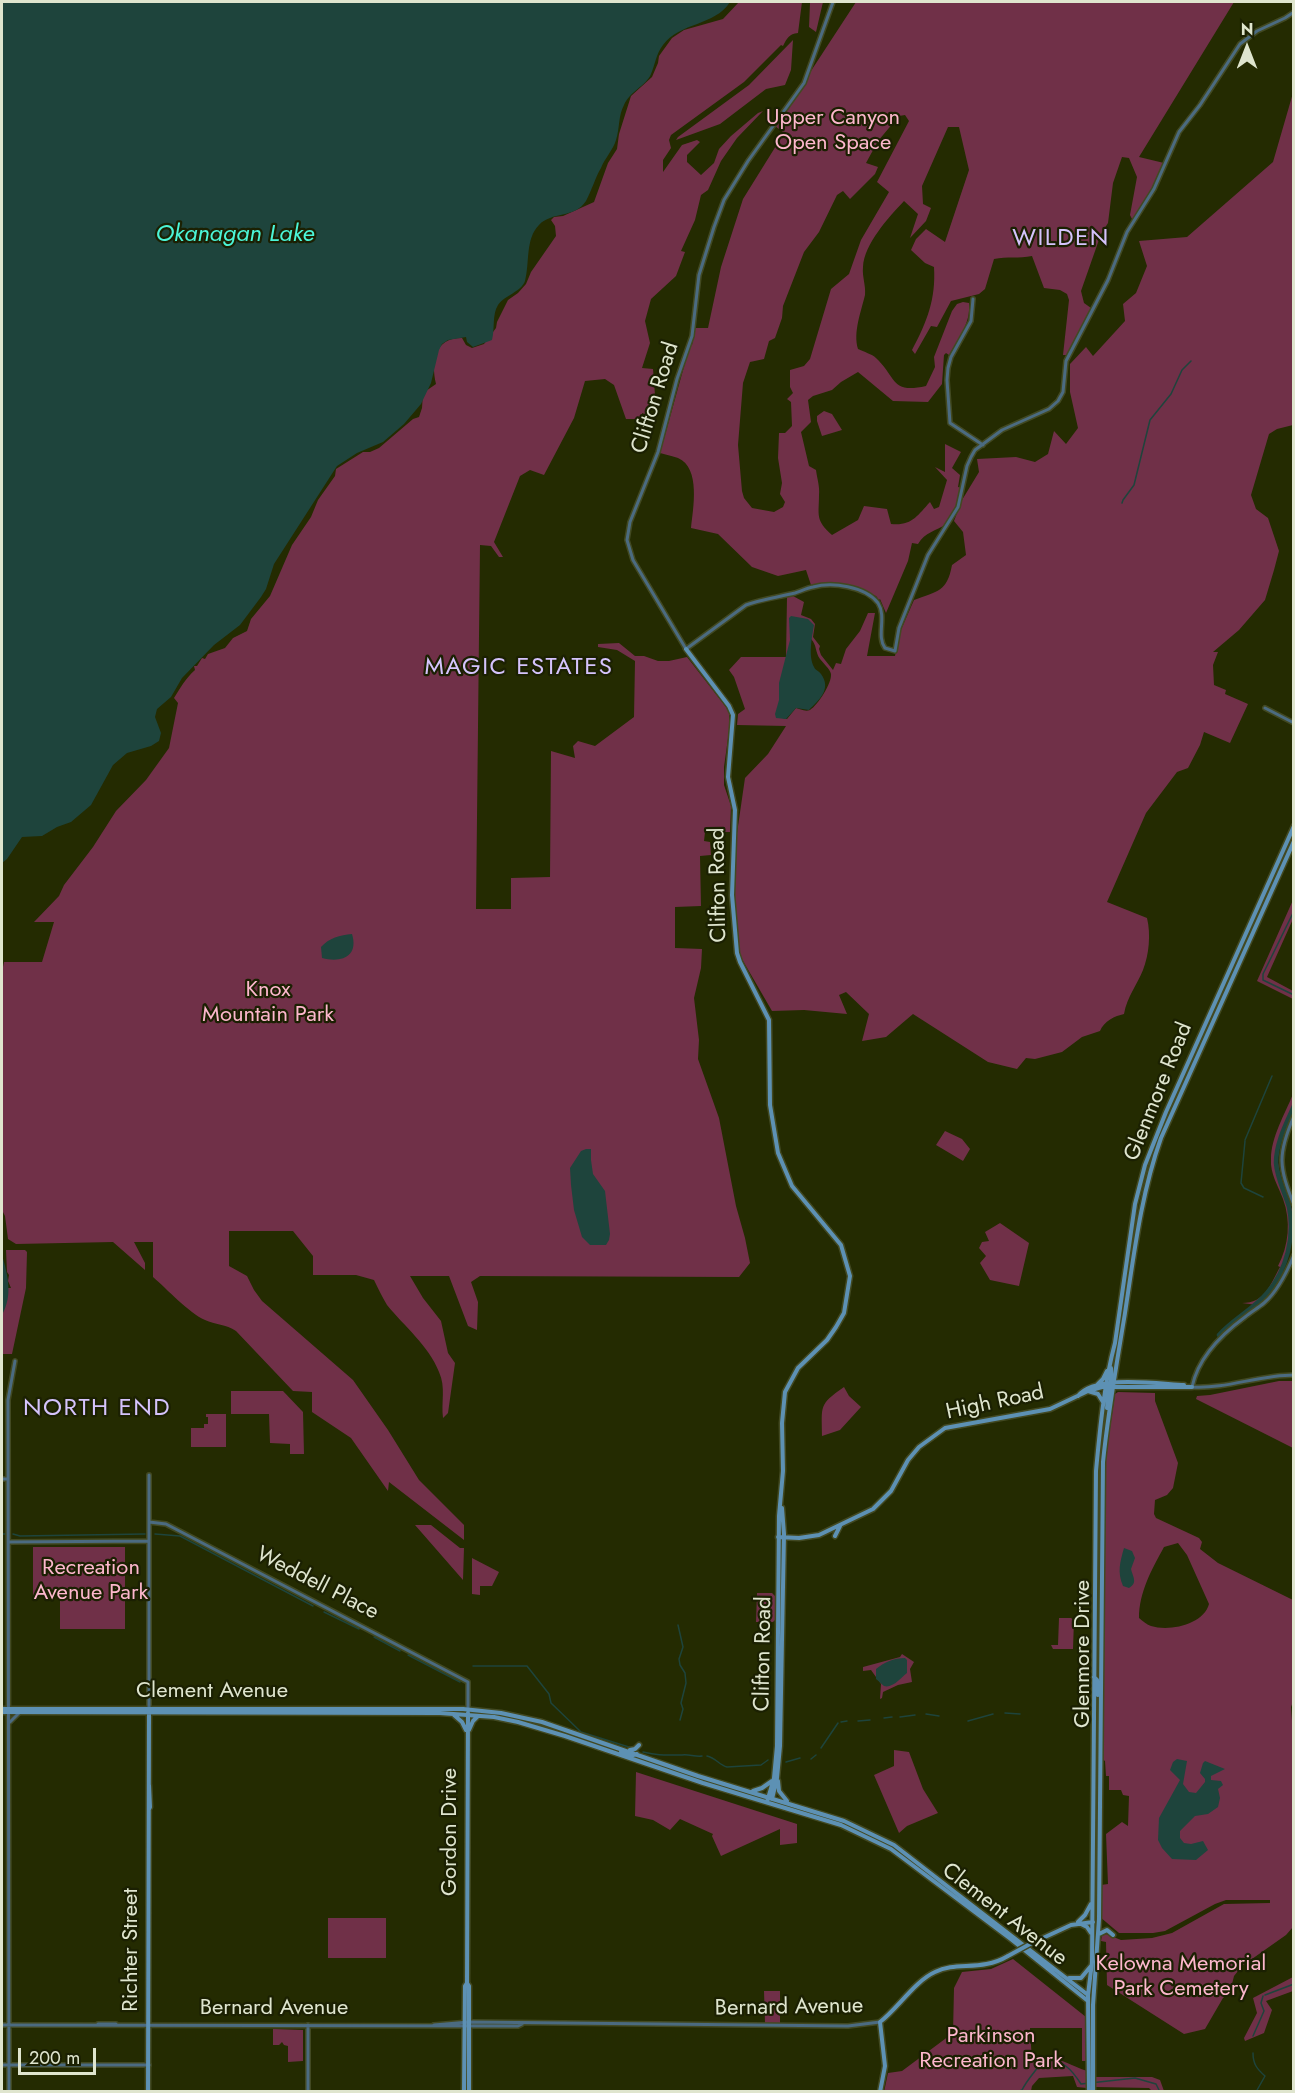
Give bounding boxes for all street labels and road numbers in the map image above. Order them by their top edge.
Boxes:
street label: Clifton Road [627,339,685,457]
street label: Clifton Road [705,827,733,943]
street label: Glenmore Road [1119,1019,1199,1165]
street label: High Road [944,1380,1046,1426]
street label: Weddell Place [251,1542,383,1626]
street label: Glenmore Drive [1071,1580,1097,1728]
street label: Clifton Road [750,1596,778,1712]
street label: Clement Avenue [136,1679,288,1705]
street label: Gordon Drive [438,1768,464,1896]
street label: Clement Avenue [936,1858,1072,1972]
street label: Richter Street [119,1888,145,2012]
street label: Bernard Avenue [715,1994,863,2022]
street label: Bernard Avenue [200,1996,348,2022]

